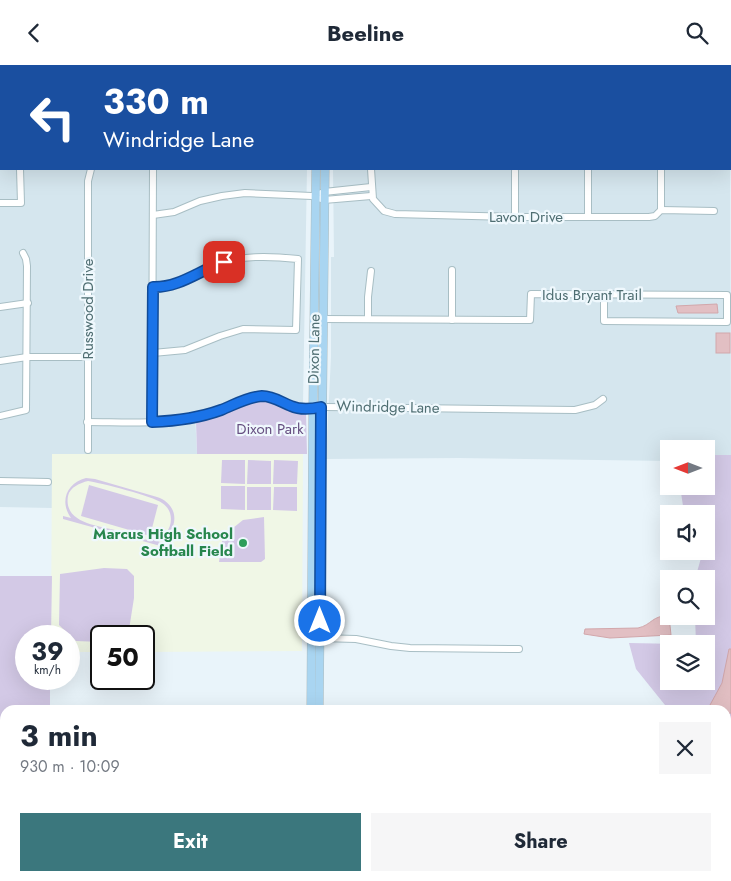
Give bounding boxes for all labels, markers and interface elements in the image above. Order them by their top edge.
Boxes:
text: Beeline [327,17,404,49]
icon: back [20,19,48,47]
icon: search [683,19,711,47]
text: 330 m [103,77,209,127]
icon: left [20,85,85,150]
text: Windridge Lane [103,123,254,155]
street label: Lavon Drive [489,206,563,228]
pin [203,241,245,283]
icon: arrive [210,248,238,276]
street label: Russwood Drive [77,258,99,360]
street label: Idus Bryant Trail [542,284,642,306]
street label: Dixon Lane [302,313,326,384]
street label: Windridge Lane [336,395,440,419]
park label: Dixon Park [236,418,304,440]
north arrow [660,440,715,495]
map controls [660,440,715,690]
button: sound [660,505,715,560]
place label: Marcus High School Softball Field [93,523,233,562]
marker: Marcus High School Softball Field [237,537,249,549]
button: search [660,570,715,625]
position arrow [293,594,345,646]
speed limit sign: 50 [90,625,155,690]
text: 39 [31,633,64,669]
button: layers [660,635,715,690]
text: km/h [34,661,61,679]
text: 3 min [20,714,98,757]
button: close [659,722,711,774]
text: 930 m · 10:09 [20,755,120,778]
button: Exit [20,813,361,871]
button: Share [371,813,711,871]

